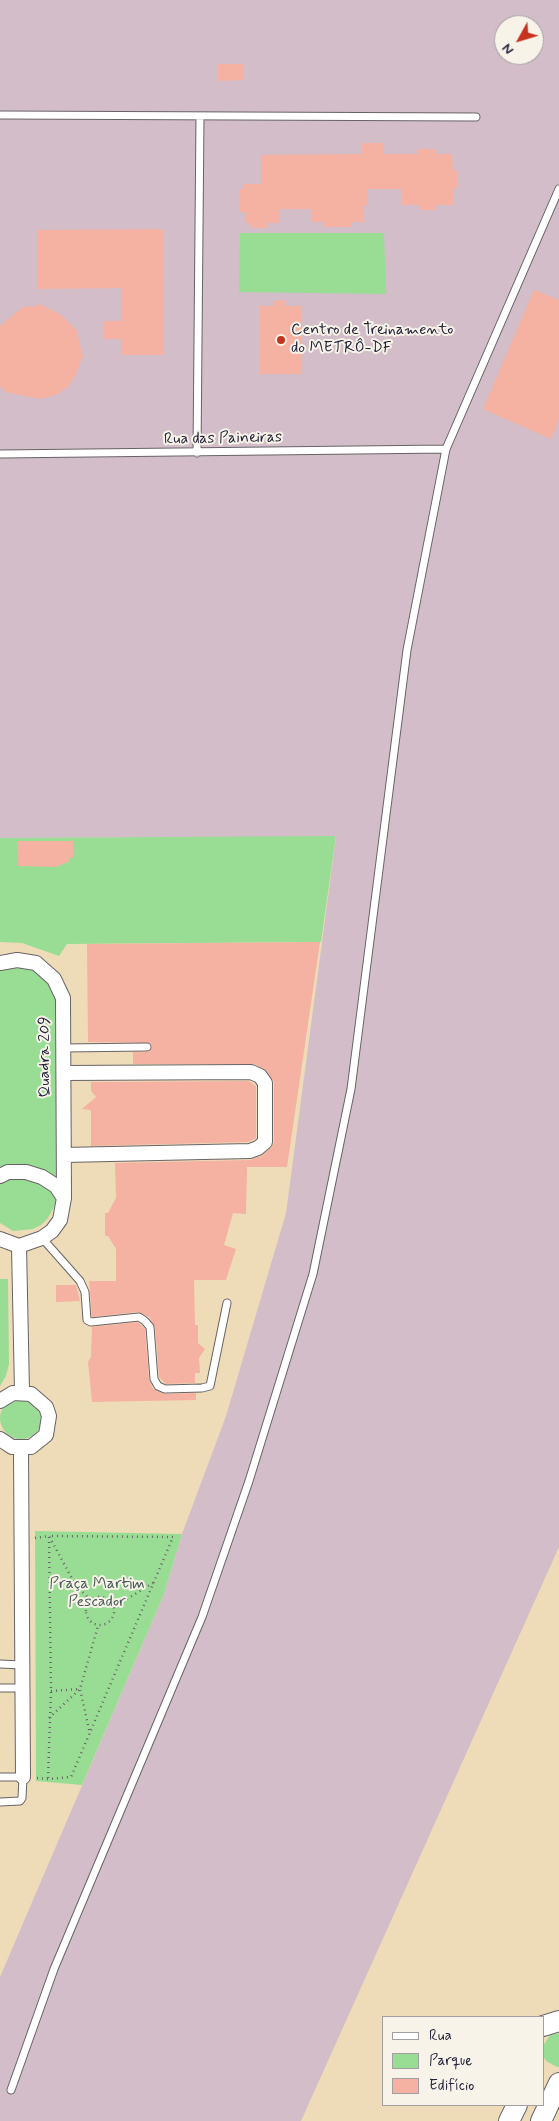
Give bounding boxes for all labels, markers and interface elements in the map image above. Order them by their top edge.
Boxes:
north arrow [494,15,544,65]
text: N [498,40,518,58]
place label: Centro de Treinamento do METRÔ-DF [291,321,453,359]
marker: Centro de Treinamento do METRÔ-DF [275,334,287,346]
street label: Rua das Paineiras [164,428,282,450]
street label: Quadra 209 [36,1016,56,1098]
park label: Praça Martim Pescador [49,1575,145,1613]
legend [382,2016,544,2106]
text: Rua [429,2026,452,2046]
text: Parque [429,2051,472,2071]
text: Edifício [429,2076,474,2096]

